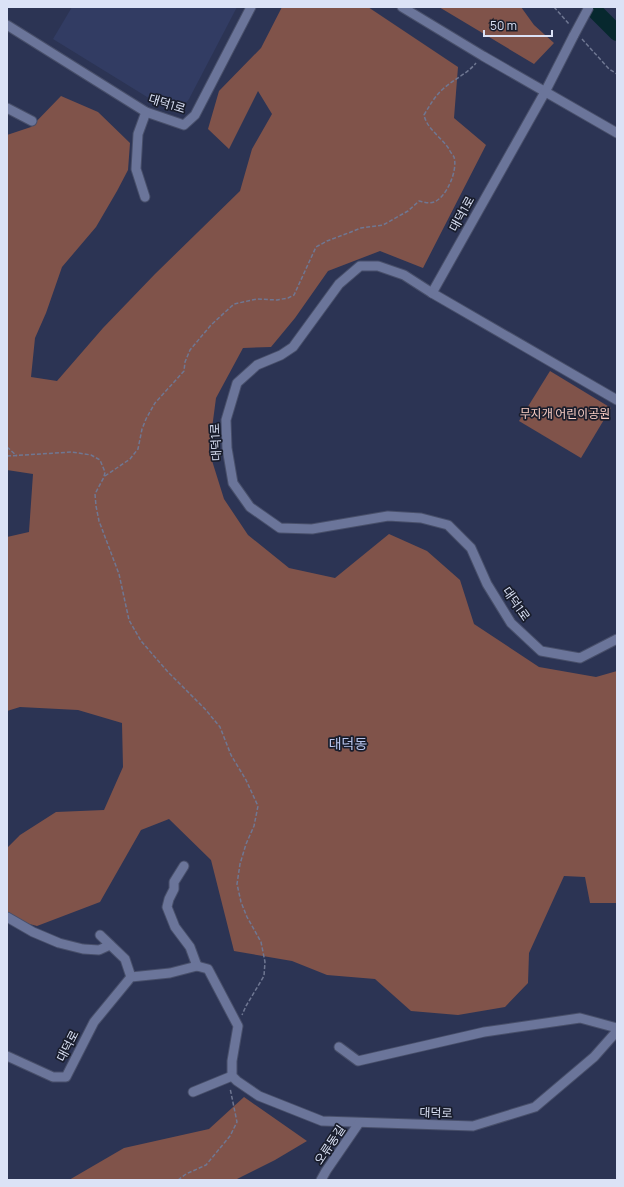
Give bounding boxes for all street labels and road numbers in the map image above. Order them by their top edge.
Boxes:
street label: 대덕1로 [147,90,188,117]
street label: 대덕1로 [445,193,478,234]
street label: 대덕1로 [206,423,225,461]
street label: 대덕1로 [499,583,534,624]
street label: 대덕로 [52,1027,83,1064]
street label: 대덕로 [419,1103,453,1122]
street label: 오류동길 [310,1122,349,1168]

